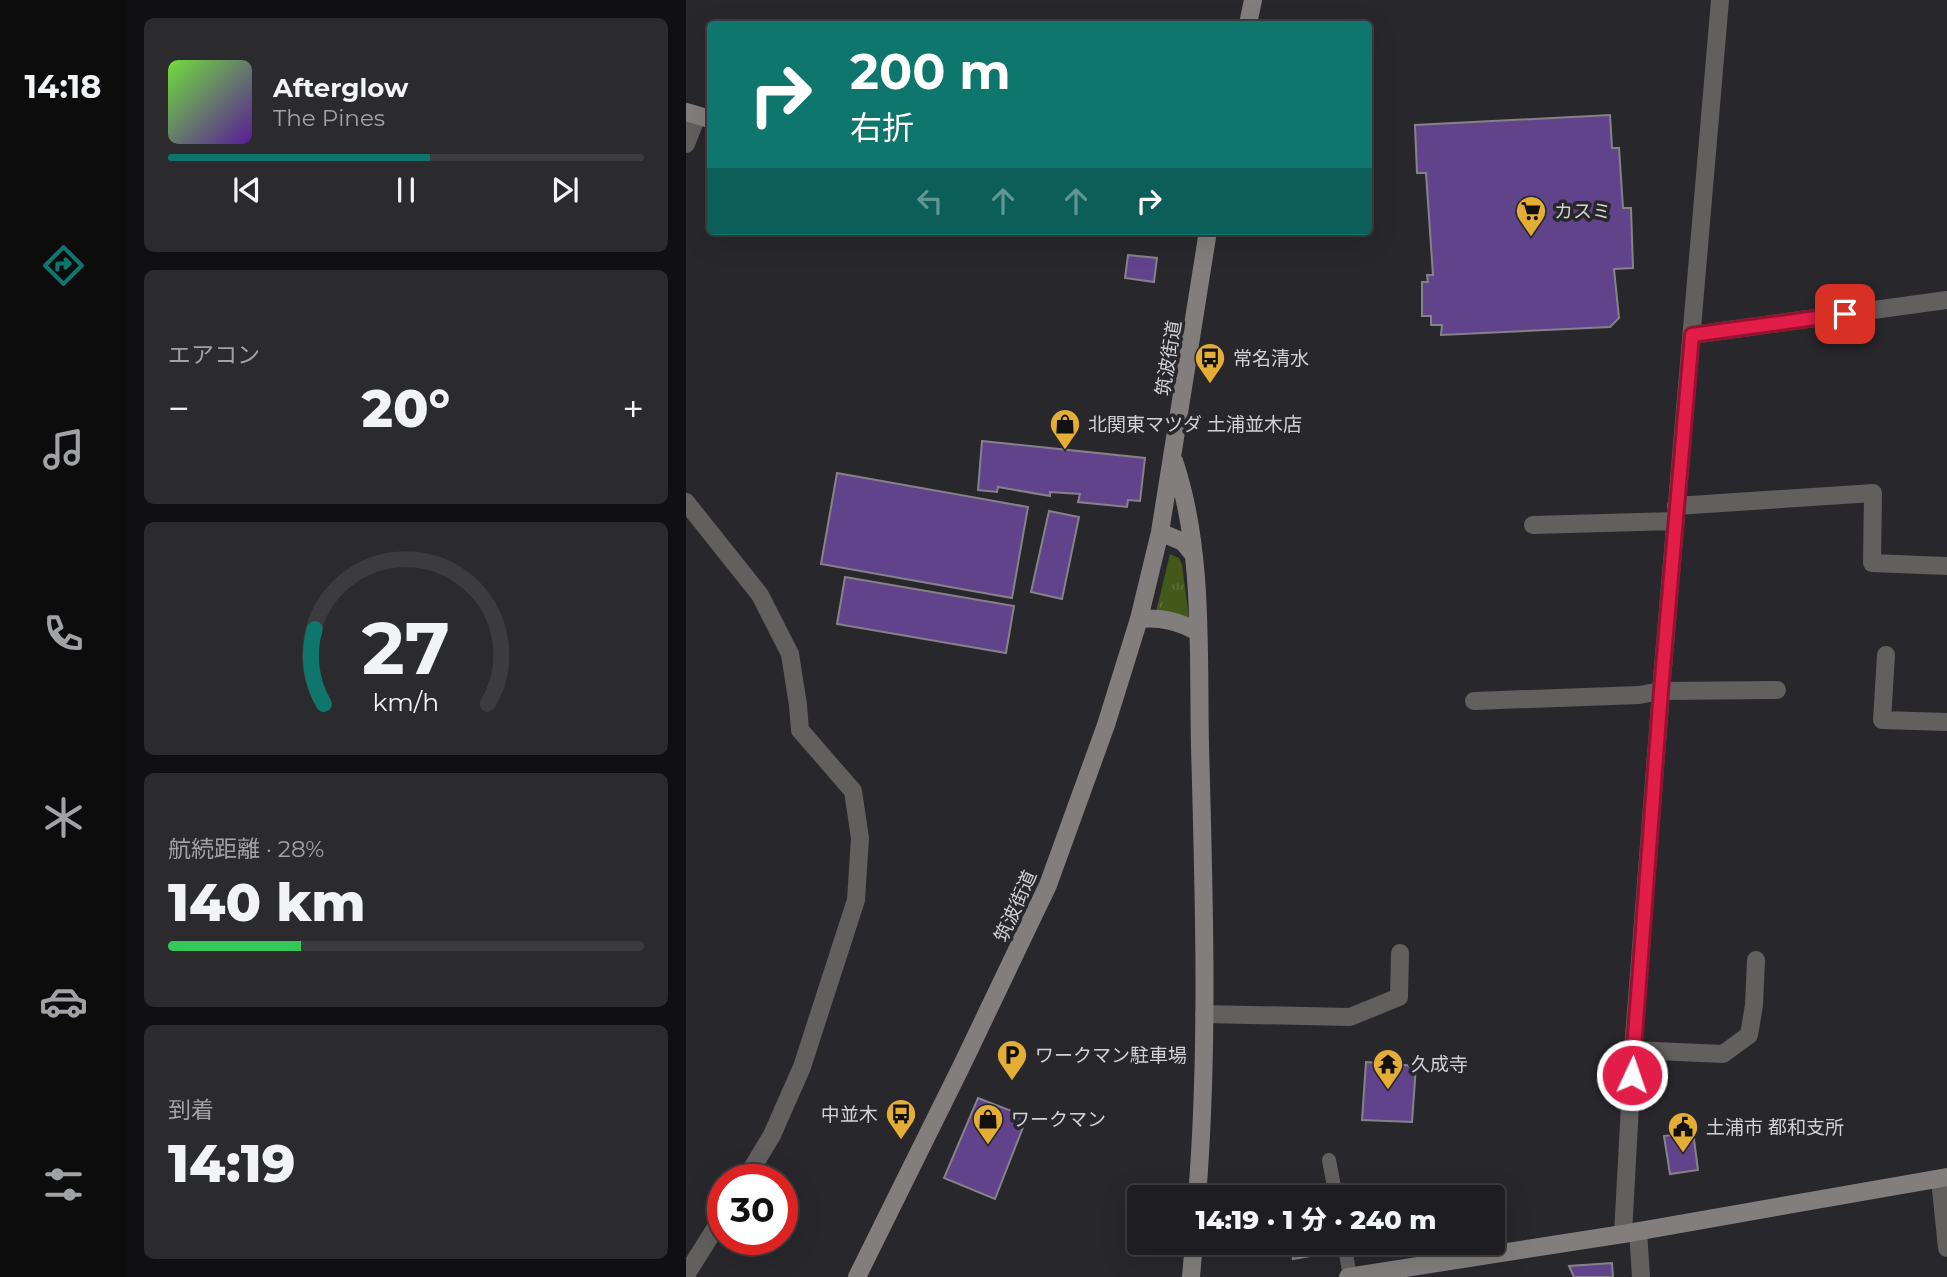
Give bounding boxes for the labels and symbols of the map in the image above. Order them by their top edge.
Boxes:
supermarket icon: カスミ [1514,194,1548,238]
place label: カスミ [1554,200,1611,223]
pin [1815,284,1875,344]
street label: 筑波街道 [1151,319,1186,397]
bus stop icon: 常名清水 [1193,341,1227,385]
place label: 常名清水 [1233,347,1309,370]
shop icon: 北関東マツダ 土浦並木店 [1048,407,1082,451]
place label: 北関東マツダ 土浦並木店 [1088,413,1302,436]
street label: 筑波街道 [989,867,1041,946]
parking icon: ワークマン駐車場 [995,1038,1029,1082]
position arrow [1595,1038,1669,1112]
place label: ワークマン駐車場 [1035,1044,1187,1067]
temple icon: 久成寺 [1371,1047,1405,1091]
place label: 久成寺 [1411,1053,1468,1076]
bus stop icon: 中並木 [884,1097,918,1141]
shop icon: ワークマン [971,1102,1005,1146]
place label: 中並木 [821,1103,878,1126]
place label: ワークマン [1011,1108,1106,1131]
public building icon: 土浦市 都和支所 [1666,1110,1700,1154]
place label: 土浦市 都和支所 [1706,1116,1844,1139]
speed limit sign: 30 [707,1164,798,1255]

